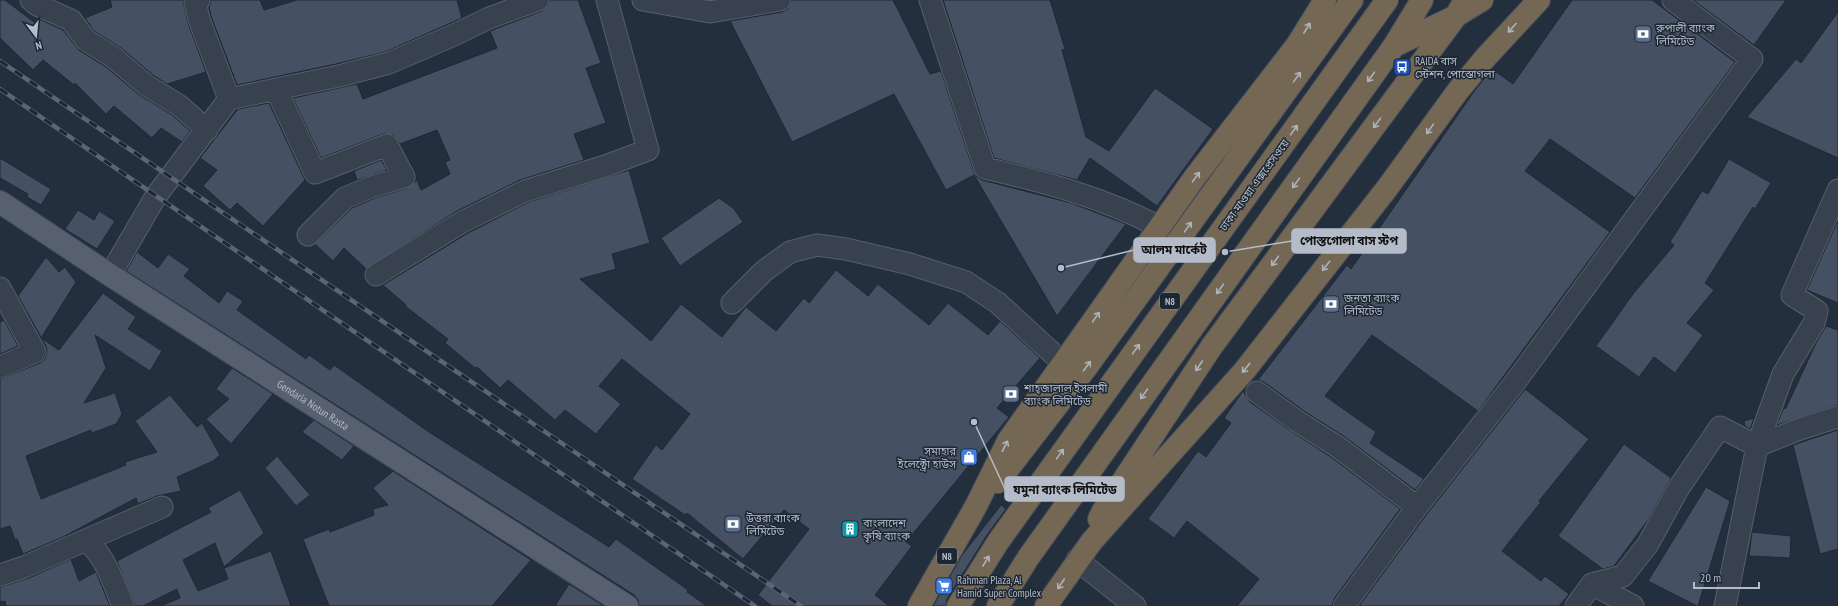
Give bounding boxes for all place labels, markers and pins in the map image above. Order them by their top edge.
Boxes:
place label: রুপালী ব্যাংক লিমিটেড [1655,21,1715,48]
bank icon: রুপালী ব্যাংক লিমিটেড [1633,24,1653,44]
place label: RAIDA বাস স্টেশন, পোস্তোগলা [1415,54,1496,81]
bus stop icon: RAIDA বাস স্টেশন, পোস্তোগলা [1392,57,1412,77]
callout: পোস্তগোলা বাস স্টপ [1292,229,1406,253]
callout: আলম মার্কেট [1134,238,1215,262]
place label: জনতা ব্যাংক লিমিটেড [1343,291,1399,318]
bank icon: জনতা ব্যাংক লিমিটেড [1321,294,1341,314]
place label: শাহ্জালাল ইসলামী ব্যাংক লিমিটেড [1023,381,1108,408]
bank icon: শাহ্জালাল ইসলামী ব্যাংক লিমিটেড [1001,384,1021,404]
place label: সমাহার ইলেক্ট্রো হাউস [897,444,956,472]
shop icon: সমাহার ইলেক্ট্রো হাউস [959,447,979,467]
callout: যমুনা ব্যাংক লিমিটেড [1005,477,1124,501]
place label: উত্তরা ব্যাংক লিমিটেড [745,511,800,538]
bank icon: উত্তরা ব্যাংক লিমিটেড [723,514,743,534]
place label: বাংলাদেশ কৃষি ব্যাংক [862,516,910,544]
building icon: বাংলাদেশ কৃষি ব্যাংক [840,519,860,539]
place label: Rahman Plaza, Al Hamid Super Complex [957,573,1041,600]
supermarket icon: Rahman Plaza, Al Hamid Super Complex [934,576,954,596]

